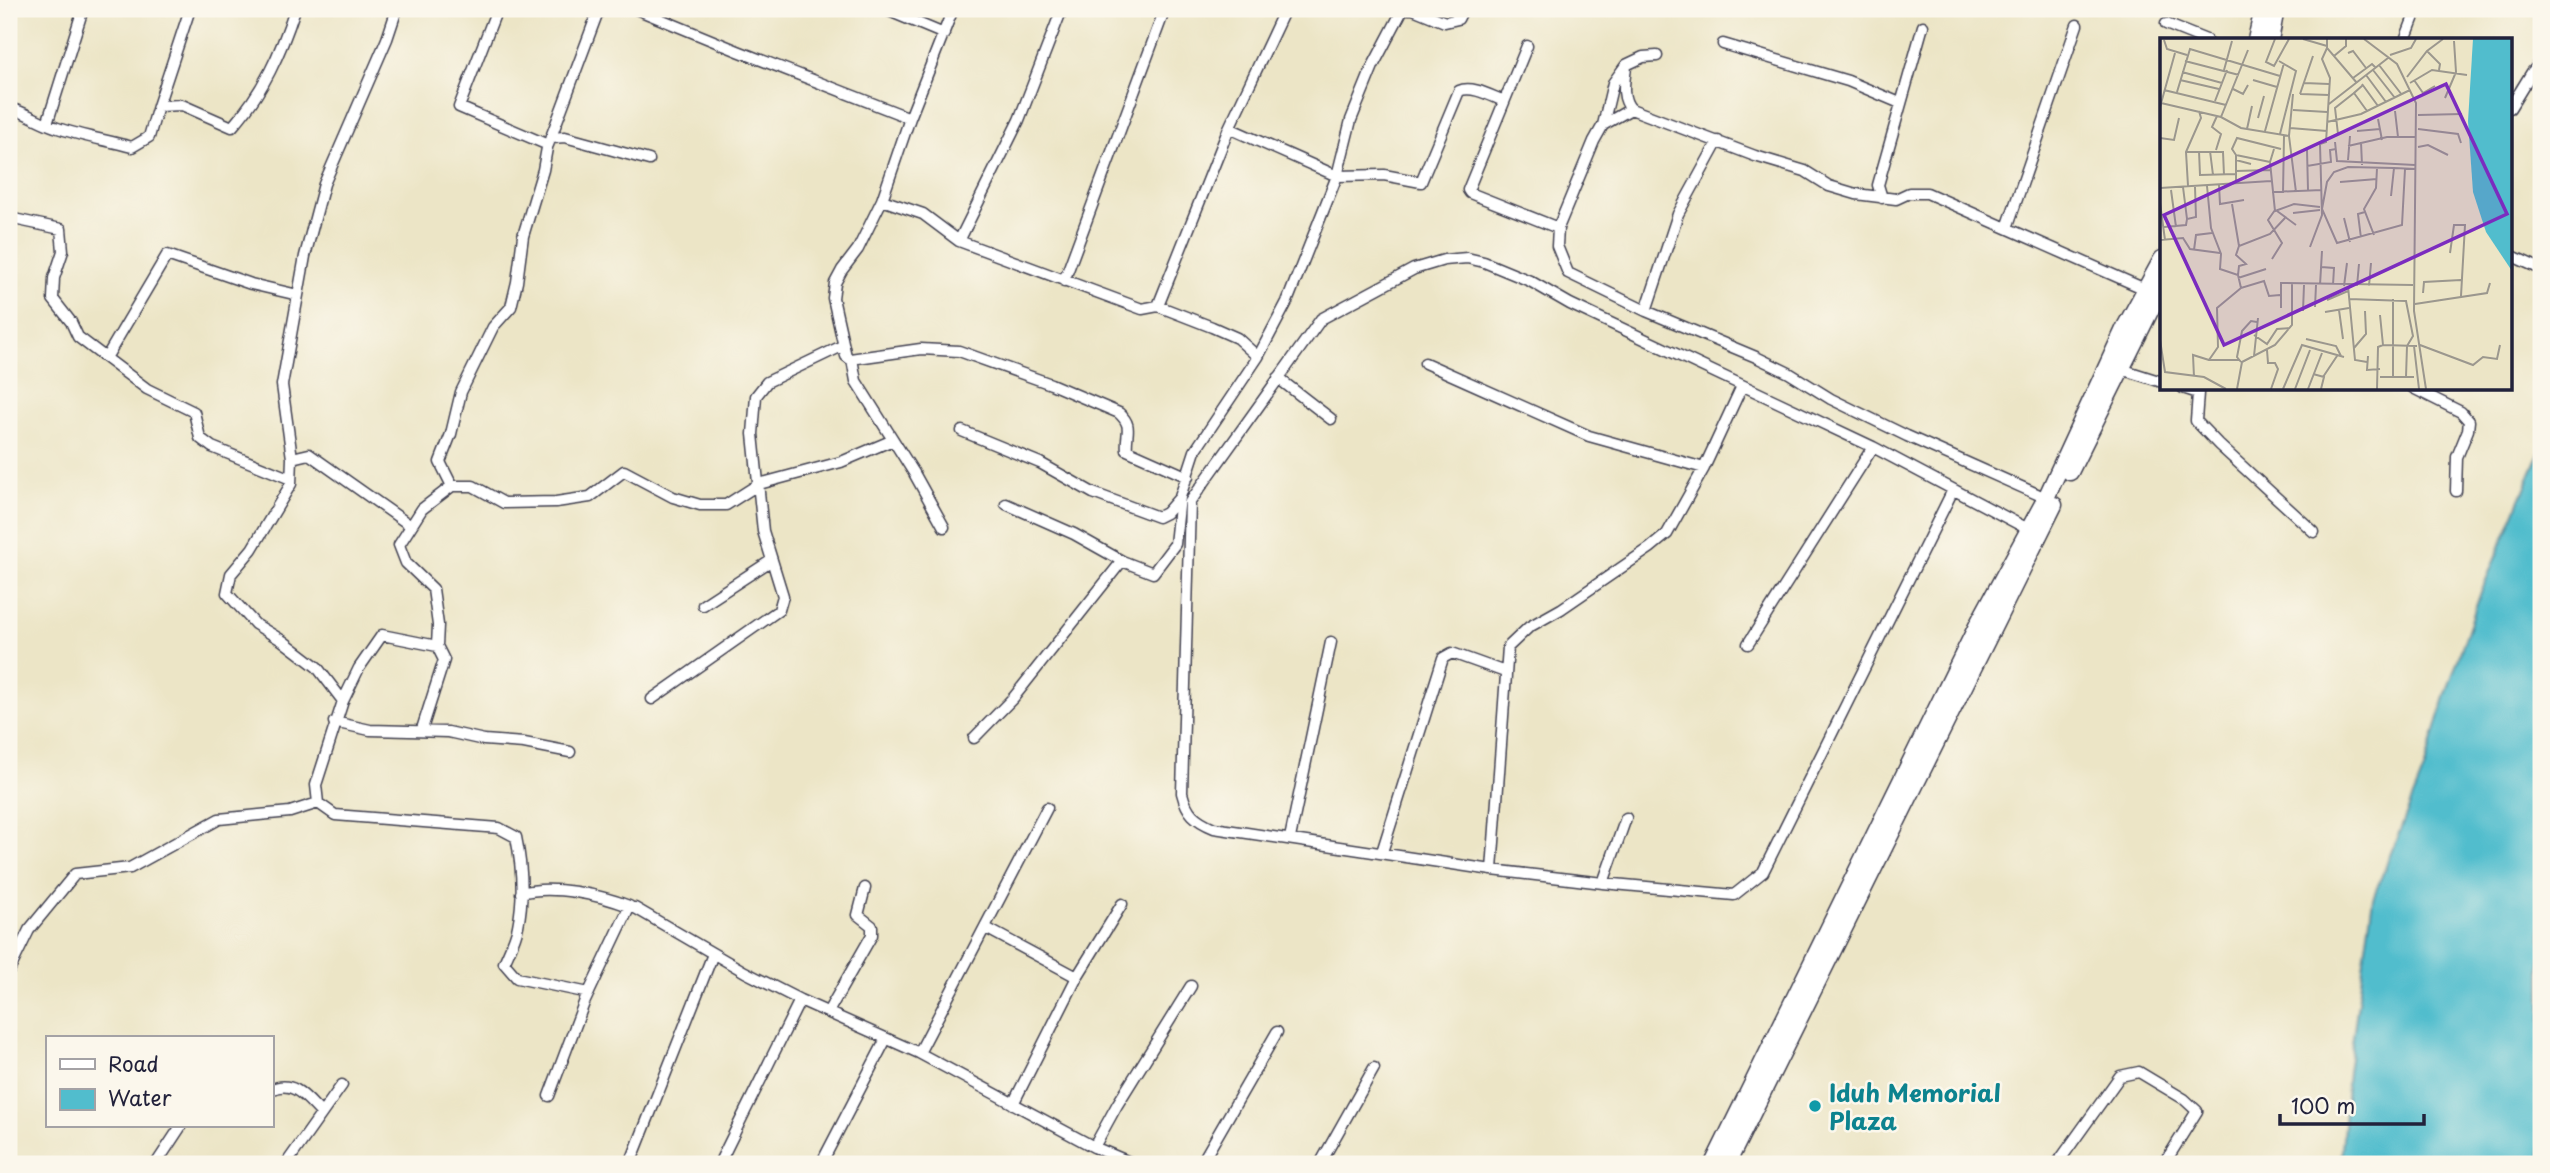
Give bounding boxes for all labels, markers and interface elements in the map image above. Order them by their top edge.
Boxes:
inset map [2160,38,2512,390]
legend [46,1036,273,1128]
text: Road [108,1047,159,1079]
place label: Iduh Memorial Plaza [1829,1074,2001,1138]
text: Water [108,1081,172,1113]
scale bar [2280,1082,2424,1126]
text: 100 m [2291,1089,2355,1121]
marker: Iduh Memorial Plaza [1807,1098,1823,1114]

